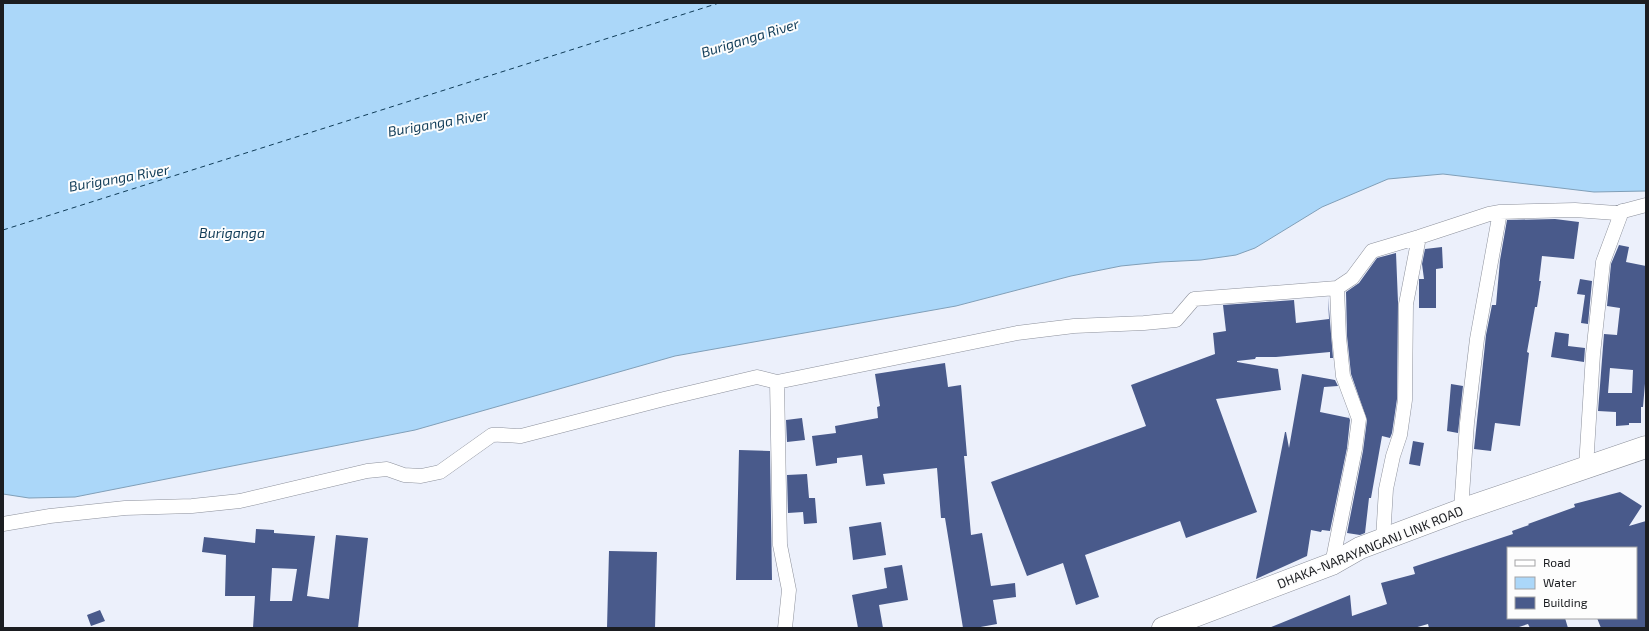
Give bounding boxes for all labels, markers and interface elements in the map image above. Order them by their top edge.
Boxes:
water label: Buriganga River [699,14,801,61]
water label: Buriganga River [386,105,490,140]
water label: Buriganga River [67,160,171,195]
water label: Buriganga [199,224,265,241]
street label: DHAKA-NARAYANGANJ LINK ROAD [1275,502,1465,592]
legend [1507,547,1637,619]
text: Road [1543,555,1571,569]
text: Water [1543,575,1577,589]
text: Building [1543,595,1588,609]

